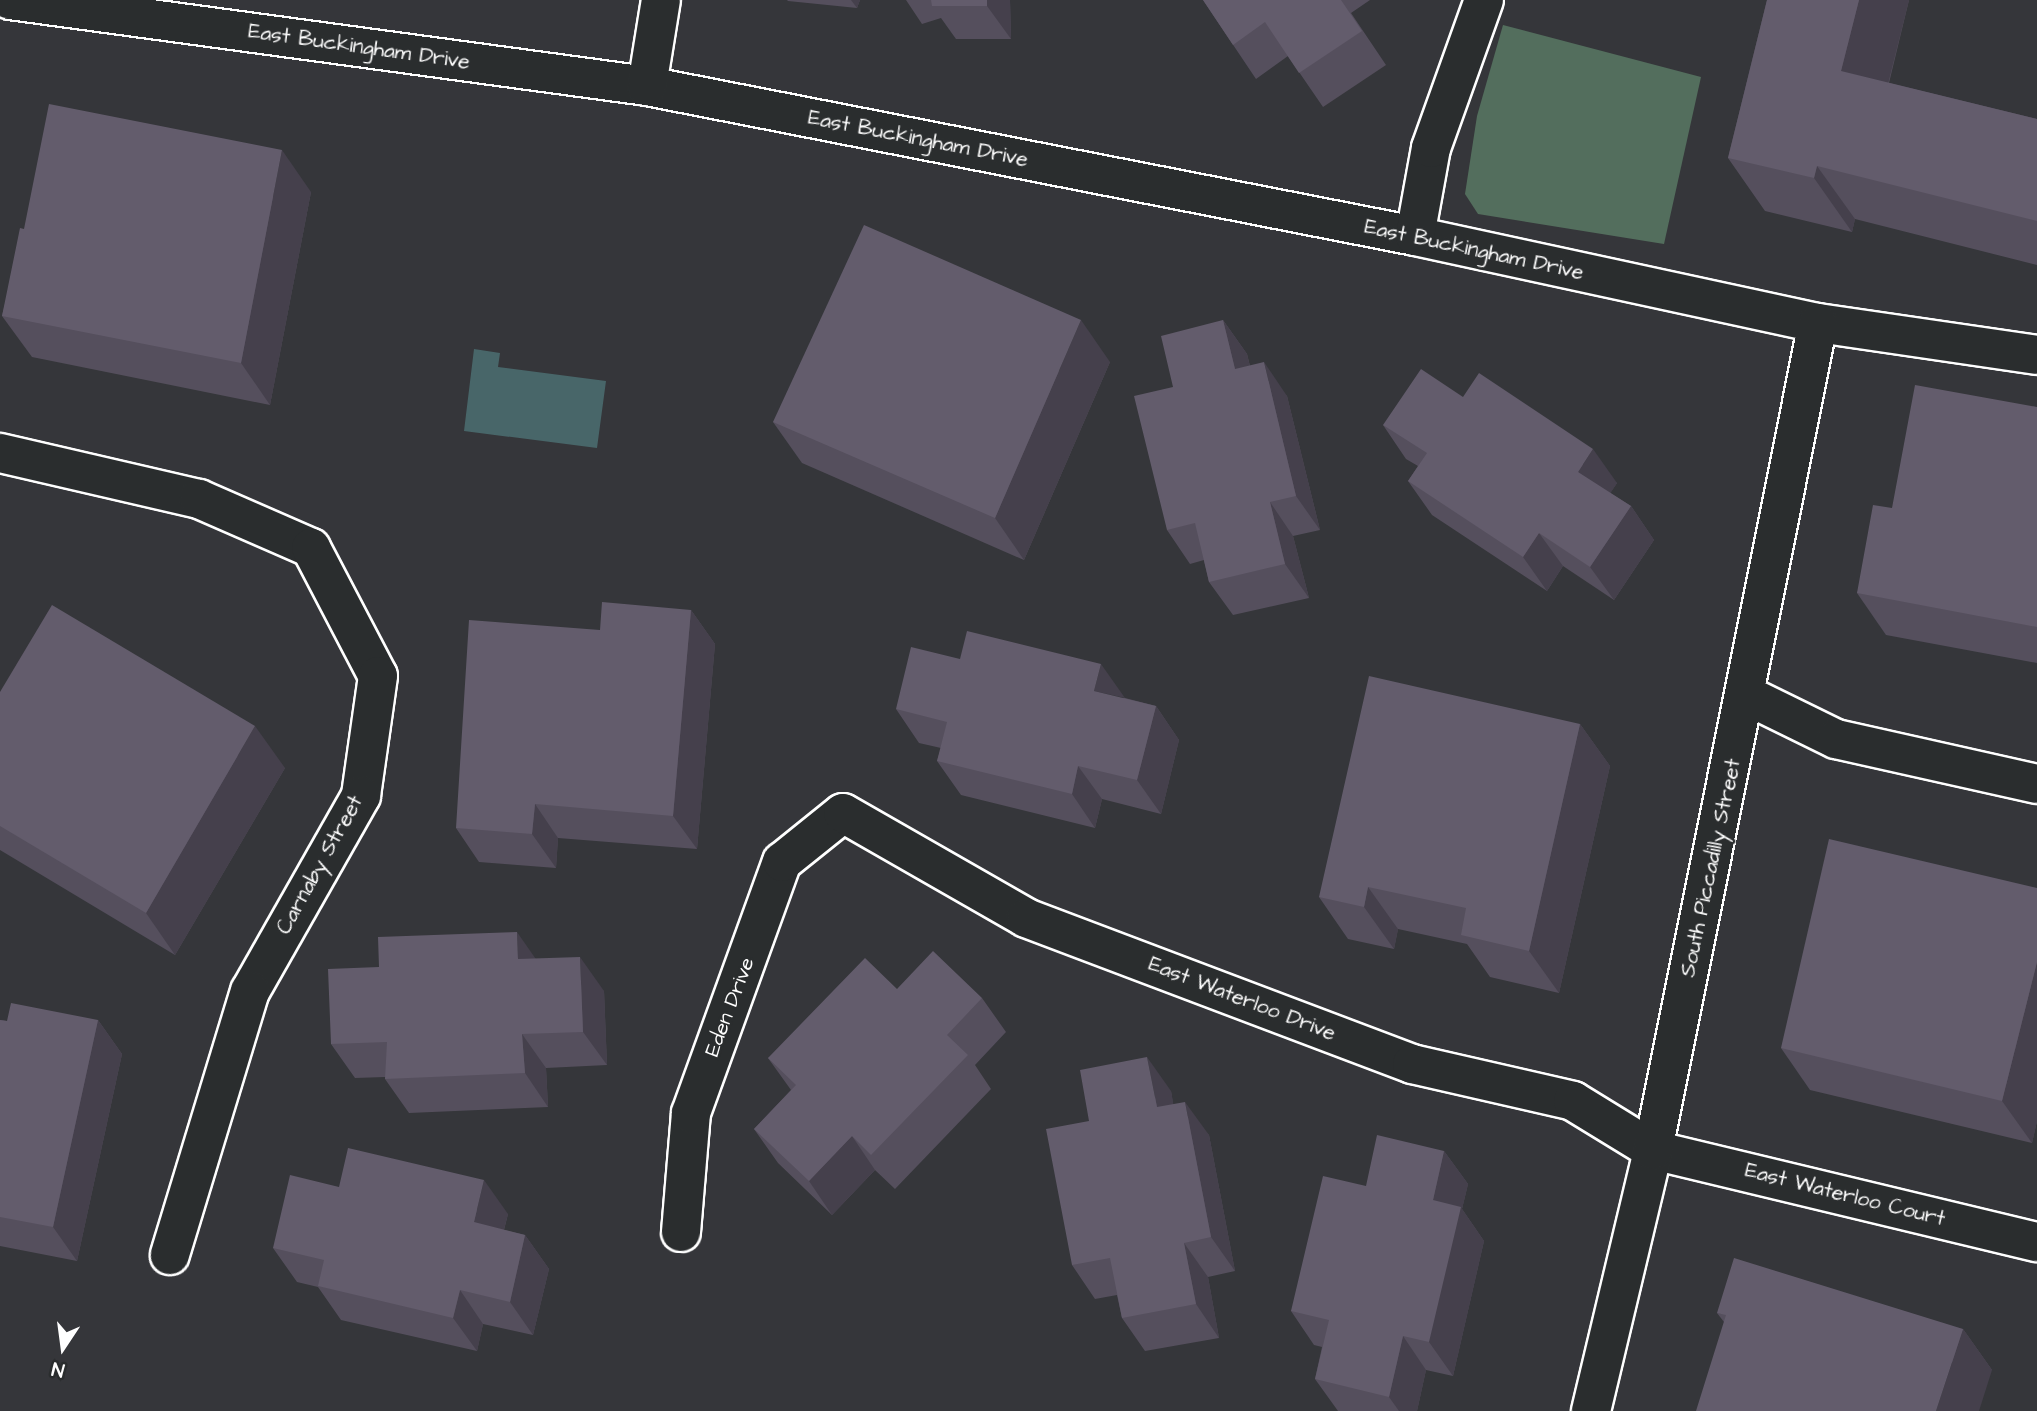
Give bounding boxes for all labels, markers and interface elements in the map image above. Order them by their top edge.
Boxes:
street label: East Buckingham Drive [247,19,471,75]
street label: East Buckingham Drive [806,105,1030,173]
street label: East Buckingham Drive [1362,214,1586,286]
street label: South Piccadilly Street [1676,757,1746,979]
street label: Carnaby Street [271,791,369,939]
street label: East Waterloo Drive [1145,952,1339,1046]
street label: Eden Drive [700,954,760,1060]
street label: East Waterloo Court [1742,1158,1948,1232]
north arrow [28,1313,98,1383]
text: N [49,1354,67,1383]

